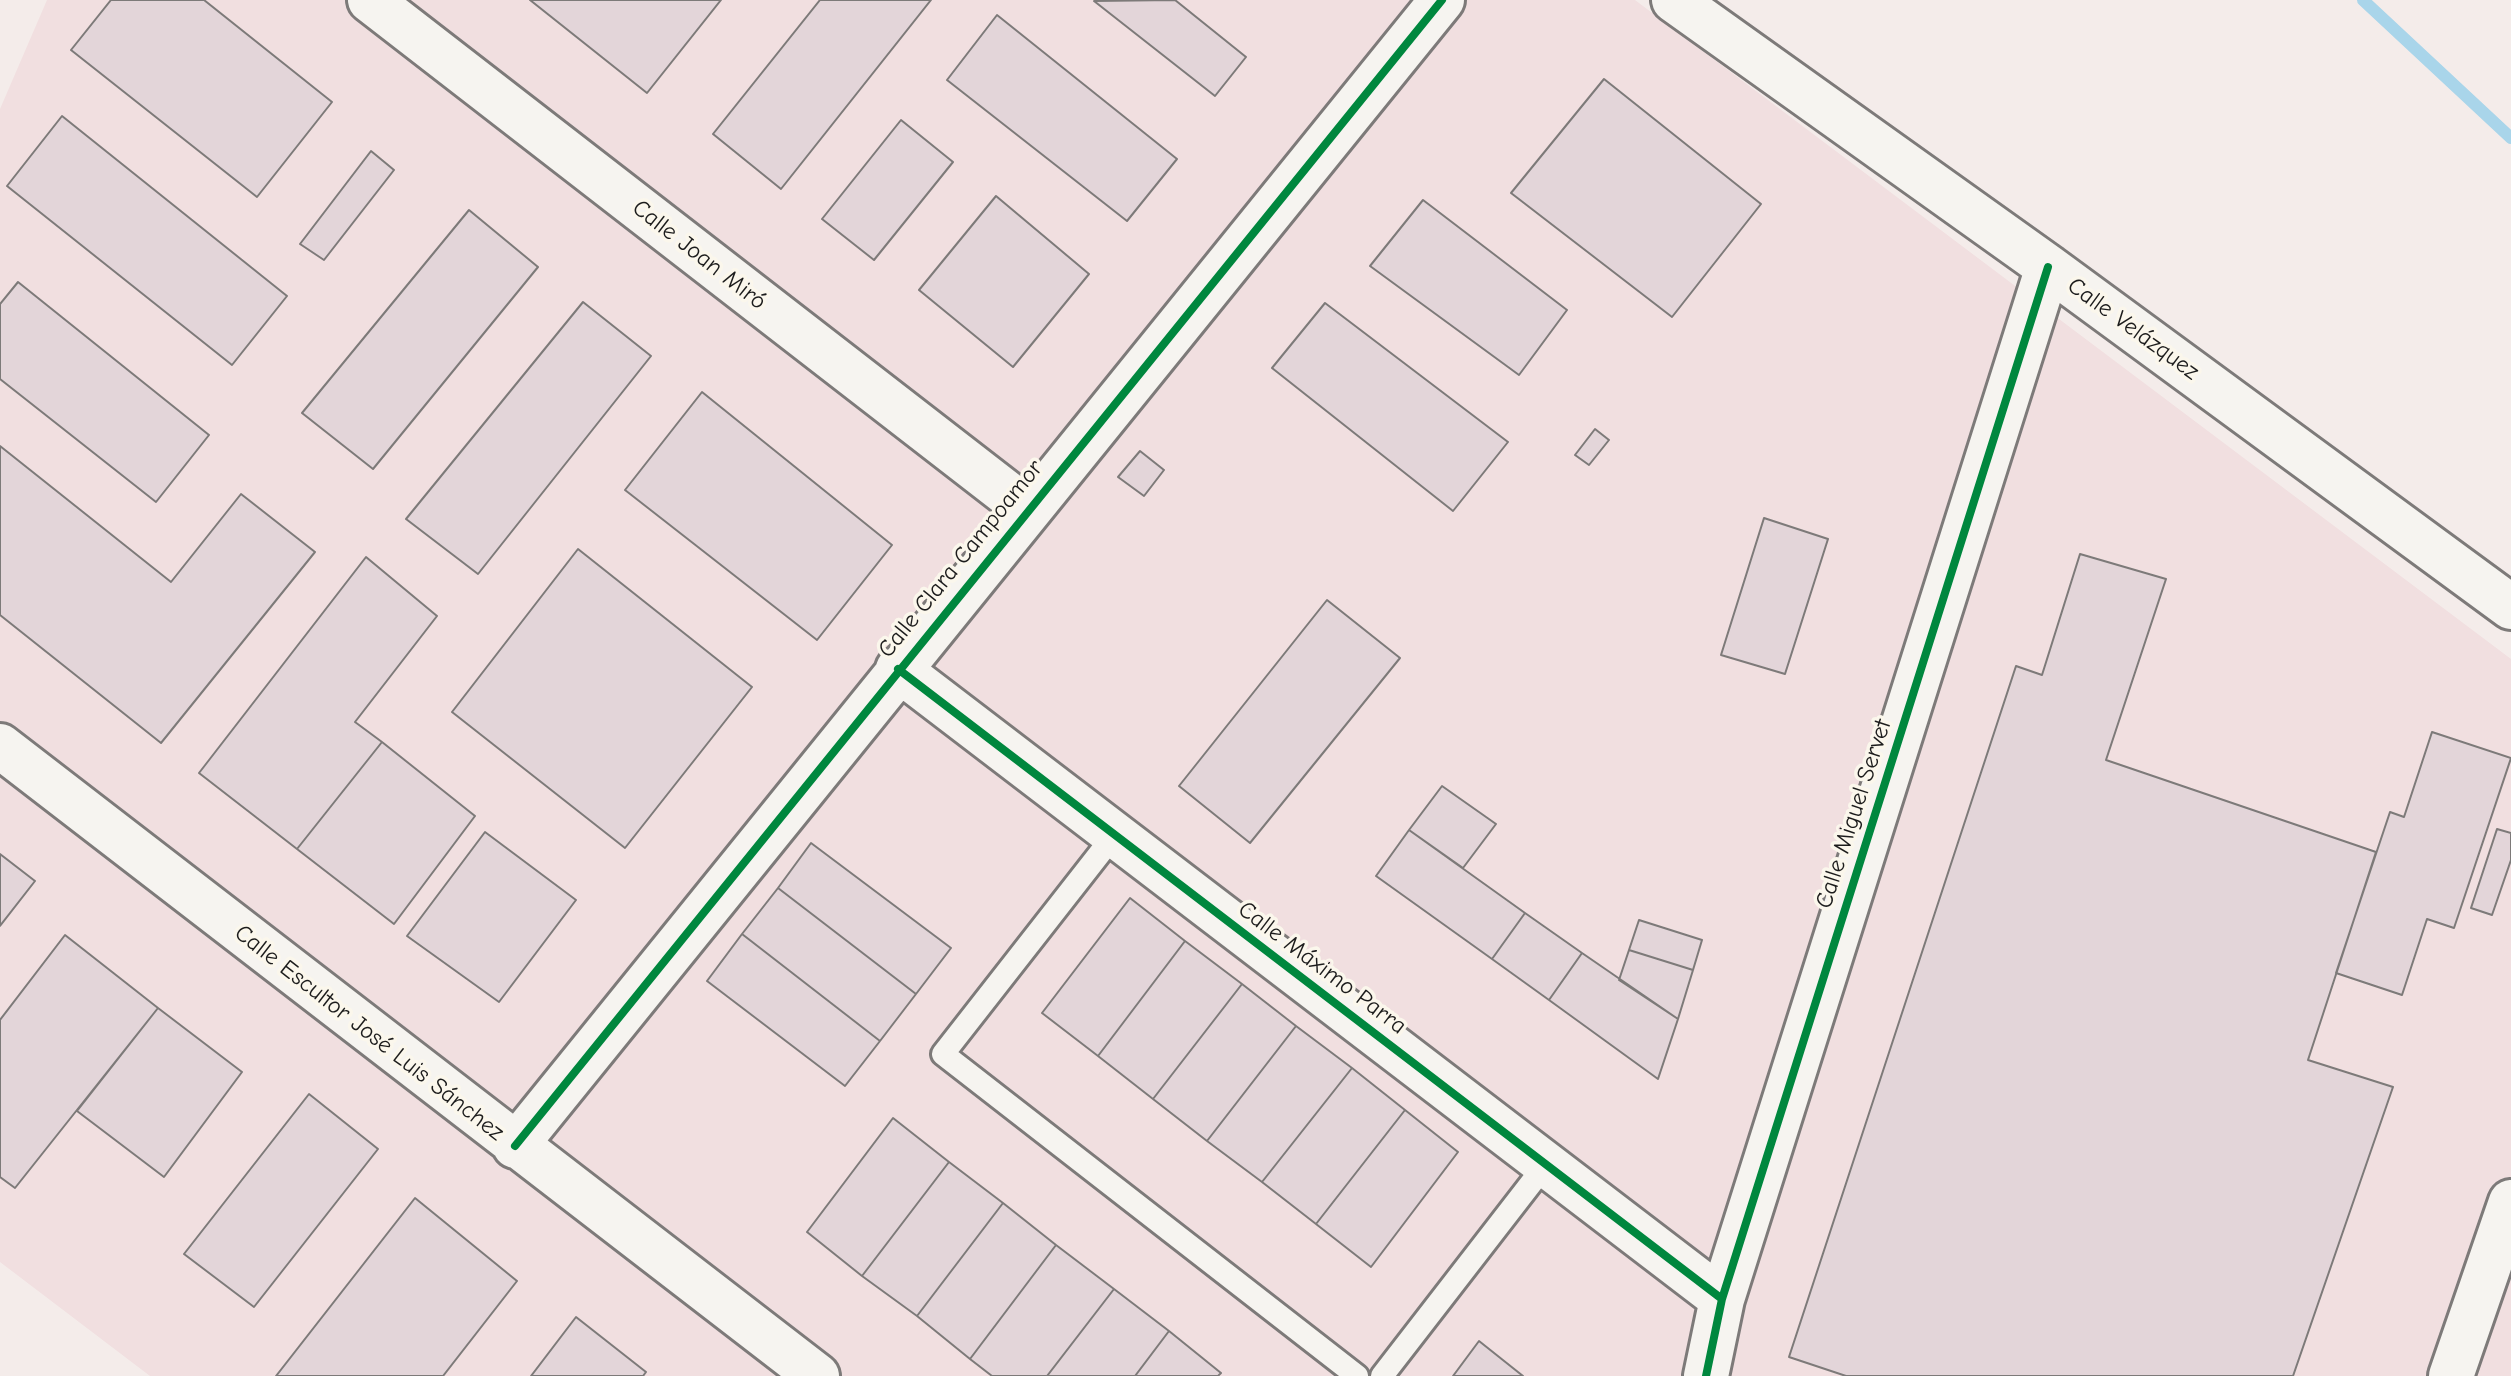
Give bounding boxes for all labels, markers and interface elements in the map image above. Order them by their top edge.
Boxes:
street label: Calle Joan Miró [626,194,772,316]
street label: Calle Velázquez [2062,272,2204,386]
street label: Calle Clara Campoamor [872,454,1050,664]
street label: Calle Miguel Servet [1810,716,1898,912]
street label: Calle Máximo Parra [1232,895,1412,1041]
street label: Calle Escultor José Luis Sánchez [228,919,510,1147]

